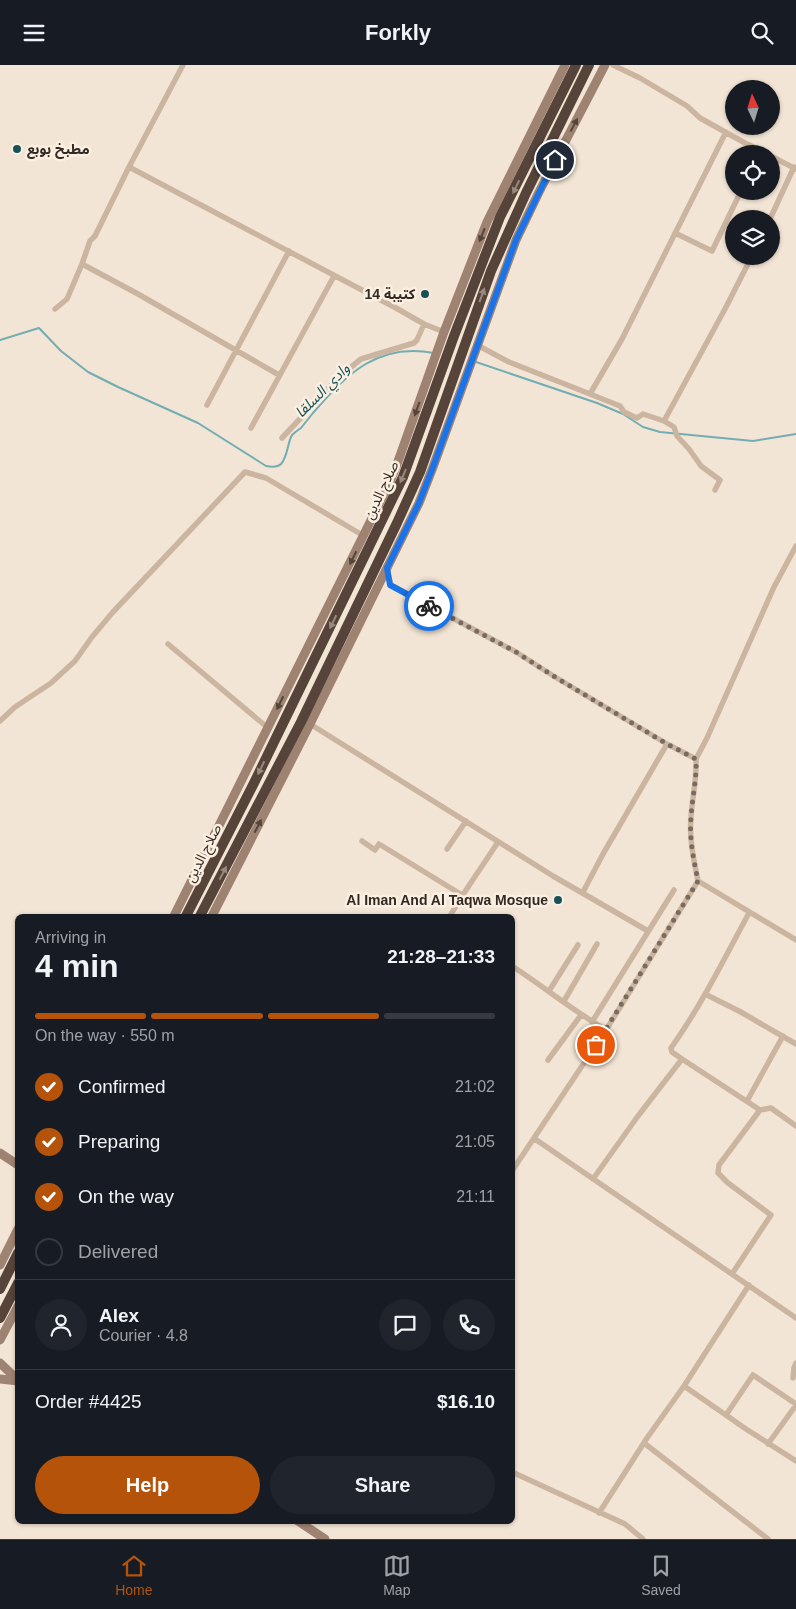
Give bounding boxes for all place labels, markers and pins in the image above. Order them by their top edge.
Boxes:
pin [534,139,576,181]
place label: مطبخ بوبع [27,141,90,159]
marker: مطبخ بوبع [11,143,23,155]
place label: كتيبة 14 [365,286,416,302]
marker: كتيبة 14 [419,288,431,300]
place label: Al Iman And Al Taqwa Mosque [346,892,548,908]
marker: Al Iman And Al Taqwa Mosque [552,894,564,906]
pin [575,1024,617,1066]

